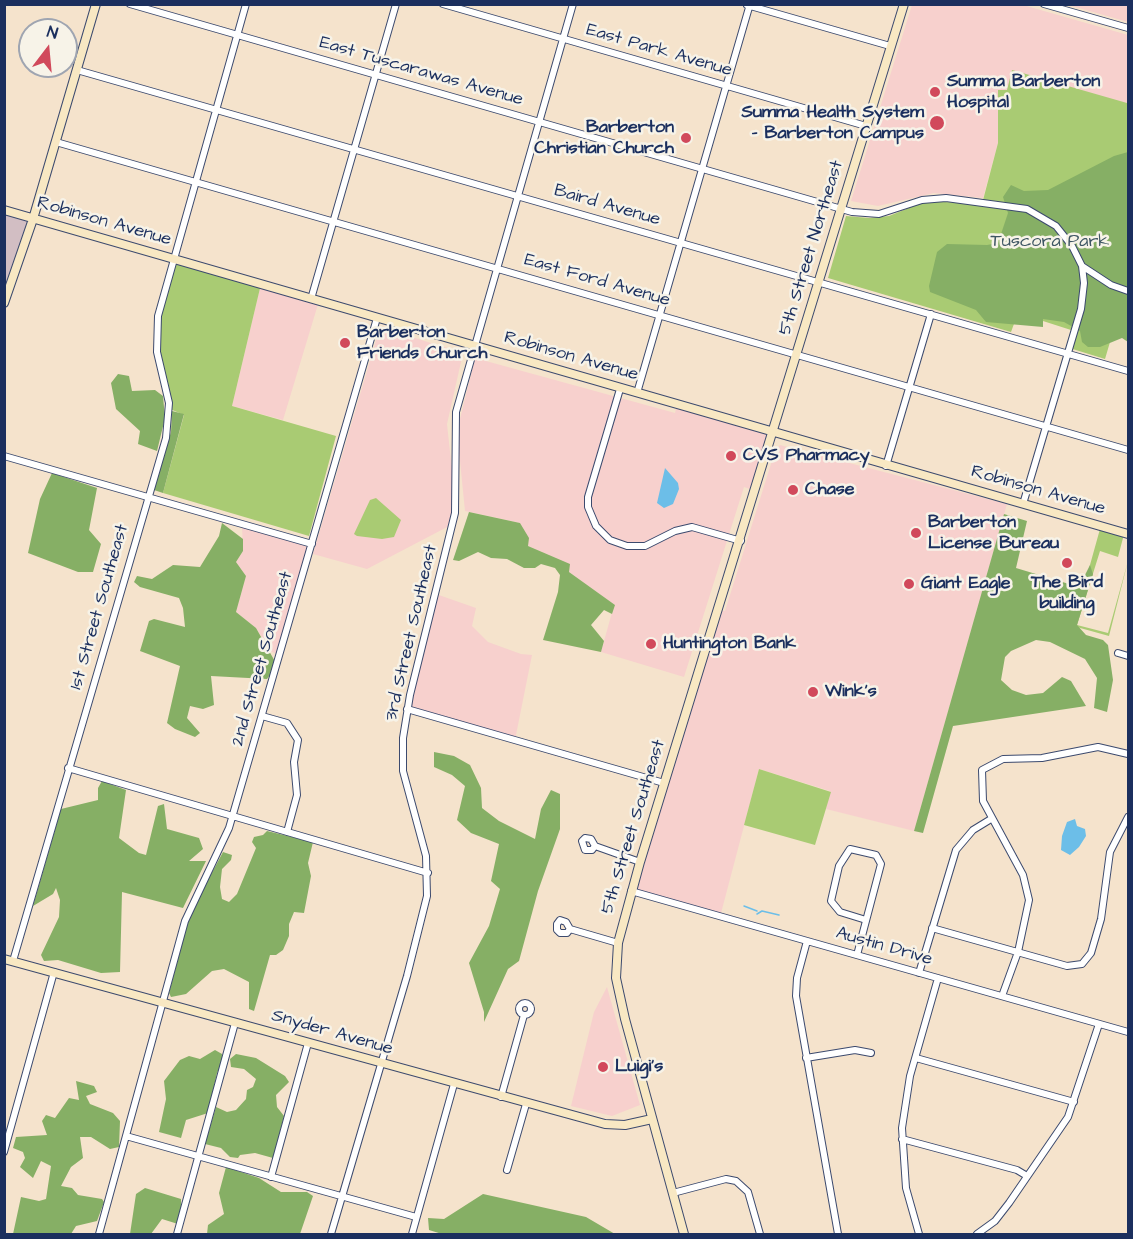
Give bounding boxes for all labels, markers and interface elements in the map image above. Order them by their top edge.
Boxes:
north arrow [18,18,78,78]
street label: East Park Avenue [584,20,734,82]
text: N [45,21,60,45]
street label: East Tuscarawas Avenue [317,33,525,111]
place label: Summa Barberton Hospital [947,71,1100,113]
marker: Summa Barberton Hospital [928,85,942,99]
place label: Summa Health System – Barberton Campus [741,102,924,144]
marker: Summa Health System – Barberton Campus [928,114,946,132]
place label: Barberton Christian Church [534,117,674,160]
marker: Barberton Christian Church [679,131,693,145]
street label: 5th Street Northeast [775,158,849,338]
street label: Baird Avenue [551,181,663,231]
street label: Robinson Avenue [34,193,174,251]
park label: Tuscora Park [991,231,1109,253]
street label: East Ford Avenue [522,250,672,312]
place label: Barberton Friends Church [357,322,487,364]
street label: Robinson Avenue [501,328,641,386]
marker: Barberton Friends Church [338,336,352,350]
place label: CVS Pharmacy [743,445,870,467]
marker: CVS Pharmacy [724,449,738,463]
street label: Robinson Avenue [968,462,1108,520]
place label: Chase [805,479,855,501]
marker: Chase [786,483,800,497]
place label: Barberton License Bureau [928,512,1059,554]
street label: 1st Street Southeast [66,522,134,692]
marker: Barberton License Bureau [909,526,923,540]
street label: 3rd Street Southeast [381,543,443,723]
marker: The Bird building [1060,556,1074,570]
street label: 2nd Street Southeast [228,569,298,749]
place label: The Bird building [1031,572,1103,614]
place label: Giant Eagle [921,573,1010,595]
marker: Giant Eagle [902,577,916,591]
place label: Huntington Bank [663,633,796,655]
marker: Huntington Bank [644,637,658,651]
place label: Wink's [825,681,877,703]
marker: Wink's [806,685,820,699]
street label: 5th Street Southeast [597,737,671,917]
street label: Austin Drive [833,923,935,971]
street label: Snyder Avenue [269,1005,395,1061]
place label: Luigi's [615,1056,663,1078]
marker: Luigi's [596,1060,610,1074]

